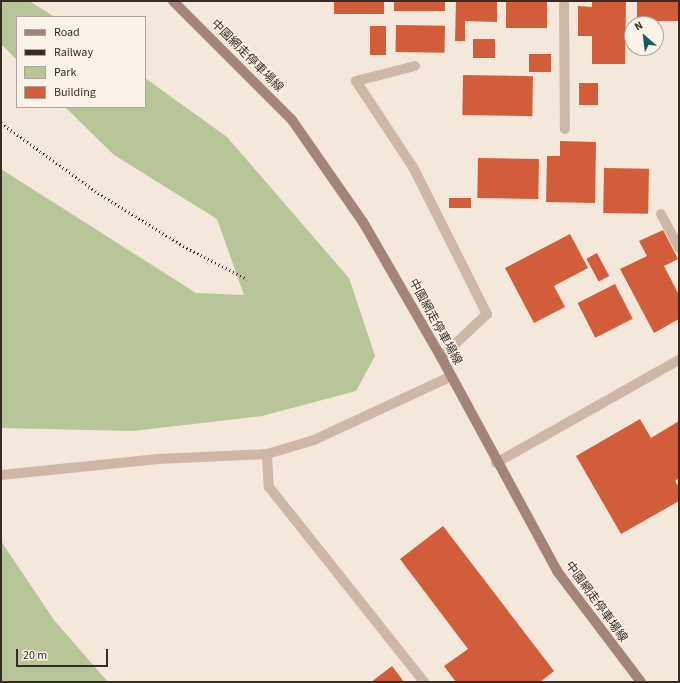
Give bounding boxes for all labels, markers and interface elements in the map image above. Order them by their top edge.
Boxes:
legend [16,16,146,108]
north arrow [624,16,664,56]
street label: 中園網走停車場線 [208,17,286,95]
text: N [632,18,645,34]
text: Road [54,24,80,41]
text: Railway [54,44,93,61]
text: Park [54,64,76,81]
text: Building [54,84,96,101]
street label: 中園網走停車場線 [405,277,465,367]
street label: 中園網走停車場線 [562,559,630,645]
scale bar [18,641,110,667]
text: 20 m [23,647,47,664]

